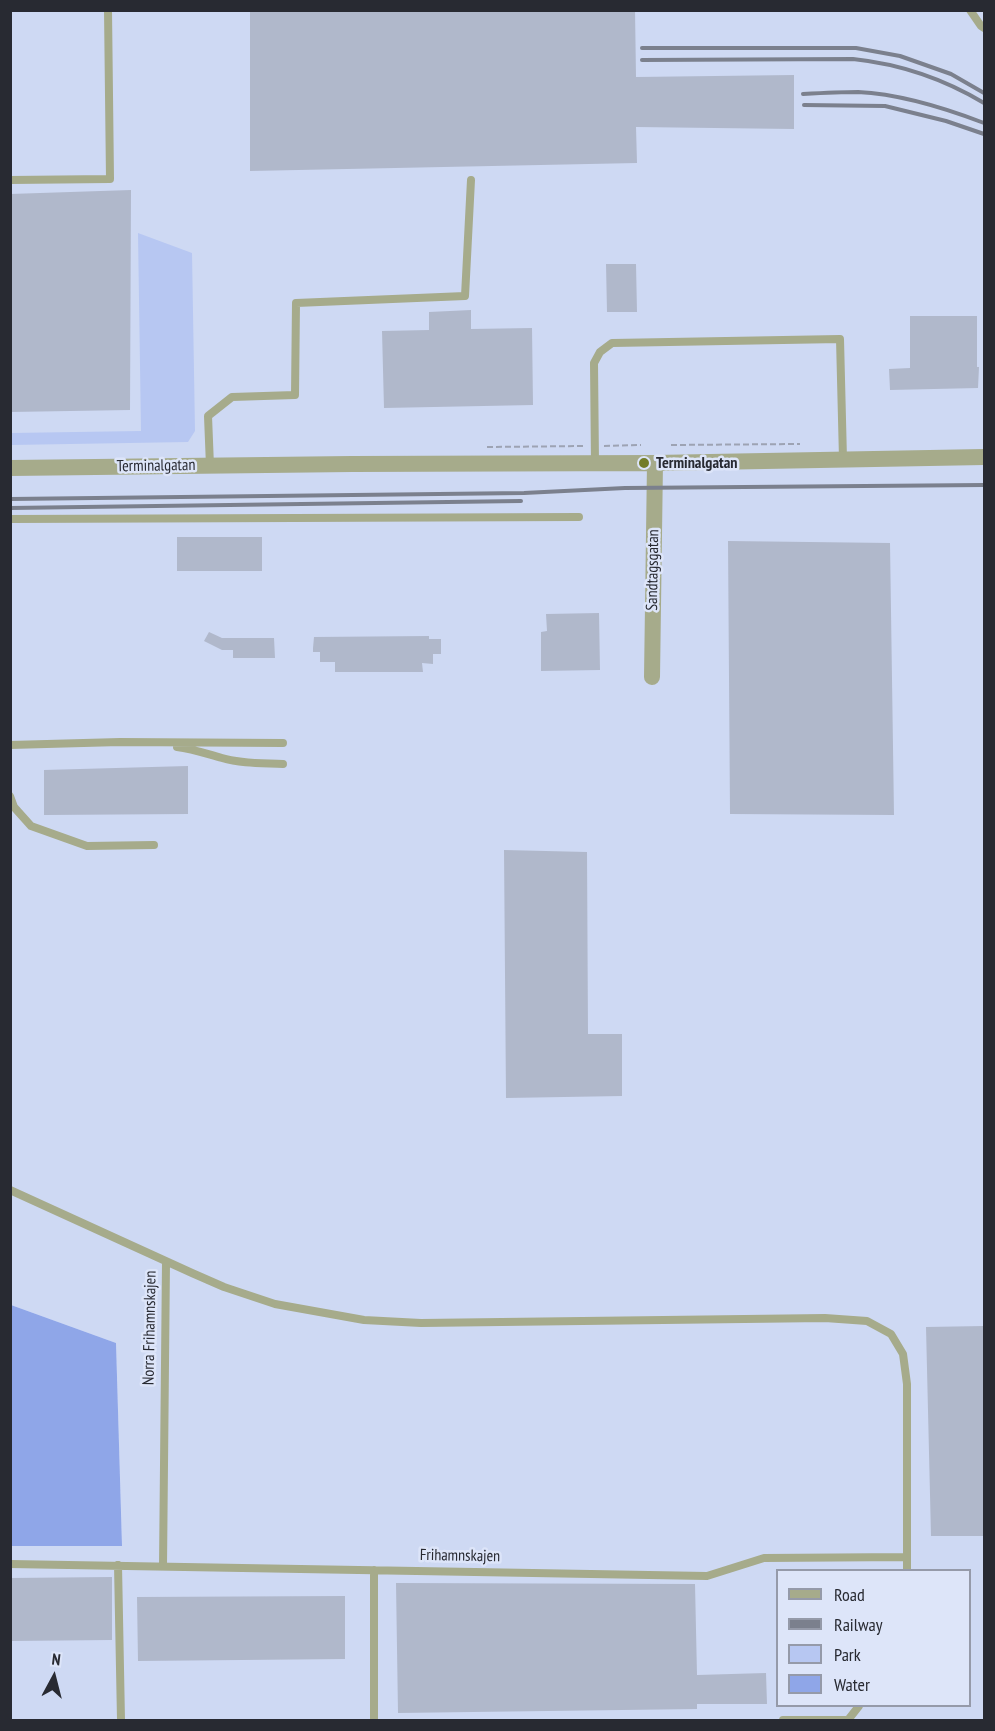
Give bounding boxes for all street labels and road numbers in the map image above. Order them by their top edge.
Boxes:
street label: Terminalgatan [117,456,195,476]
street label: Sandtagsgatan [643,529,663,611]
street label: Norra Frihamnskajen [139,1271,161,1385]
street label: Frihamnskajen [420,1546,500,1566]

